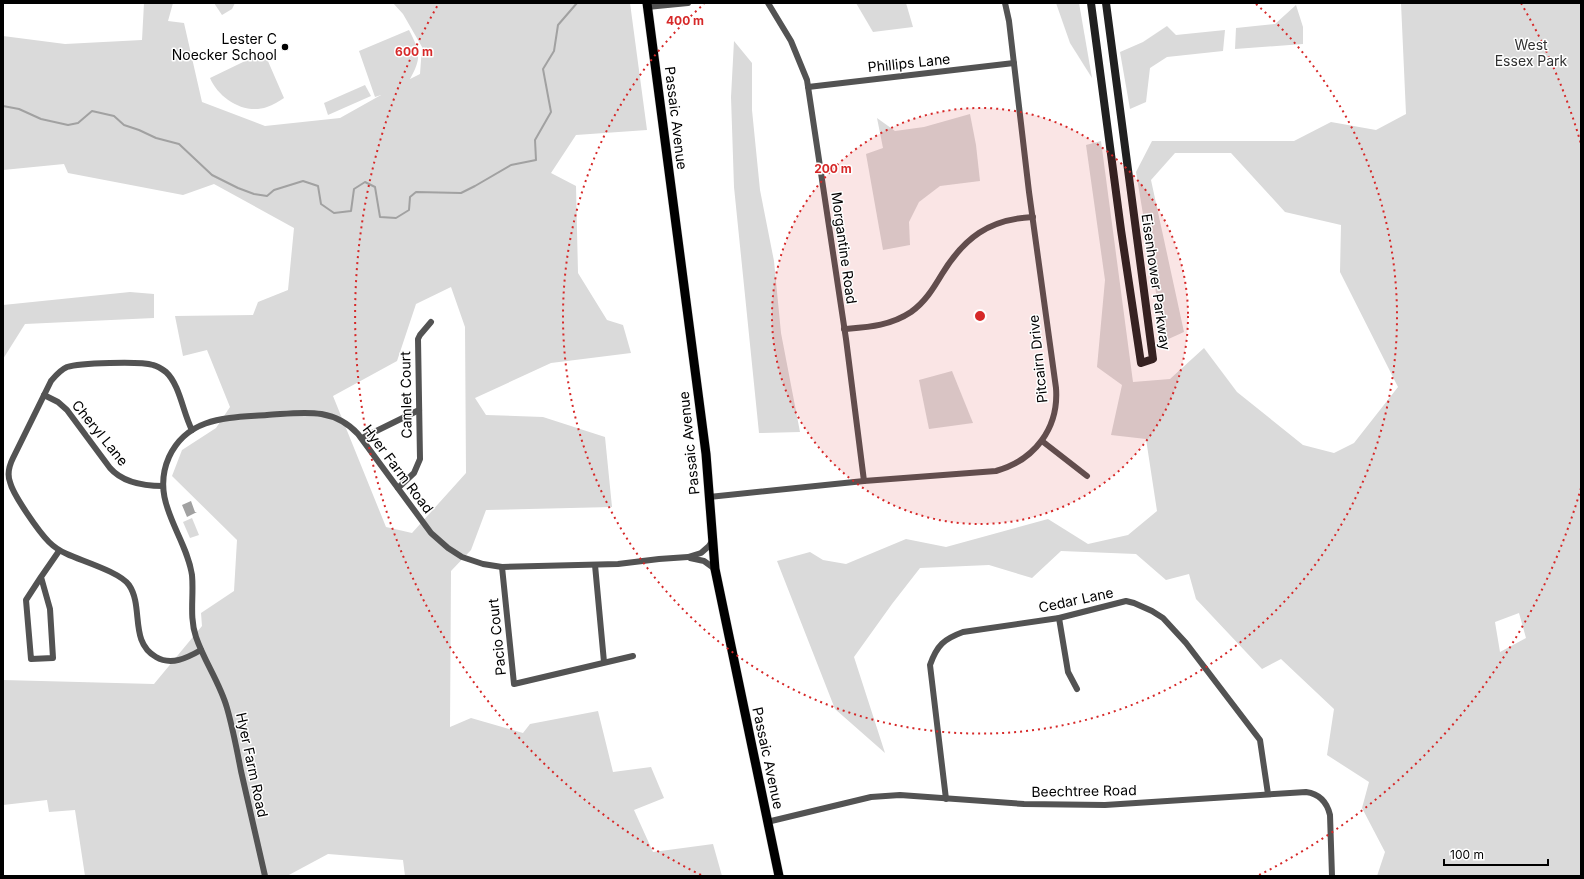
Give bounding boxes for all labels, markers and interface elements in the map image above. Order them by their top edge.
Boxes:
text: 400 m [666,13,704,28]
place label: Lester C Noecker School [172,30,277,63]
park label: West Essex Park [1495,36,1568,69]
marker: Lester C Noecker School [280,42,290,52]
text: 600 m [395,44,433,59]
street label: Phillips Lane [867,50,951,75]
street label: Passaic Avenue [662,65,691,171]
text: 200 m [814,161,852,176]
street label: Morgantine Road [828,191,861,305]
street label: Eisenhower Parkway [1139,213,1175,351]
centre of rings [973,309,987,323]
street label: Pitcairn Drive [1024,314,1051,404]
street label: Camlet Court [396,351,415,439]
street label: Passaic Avenue [675,390,702,496]
street label: Cheryl Lane [69,396,132,469]
street label: Hyer Farm Road [360,421,437,516]
street label: Cedar Lane [1037,583,1115,616]
street label: Pacio Court [484,597,509,676]
street label: Passaic Avenue [749,705,788,811]
street label: Hyer Farm Road [233,711,272,819]
street label: Beechtree Road [1031,781,1137,800]
scale bar [1444,841,1548,867]
text: 100 m [1450,847,1484,862]

